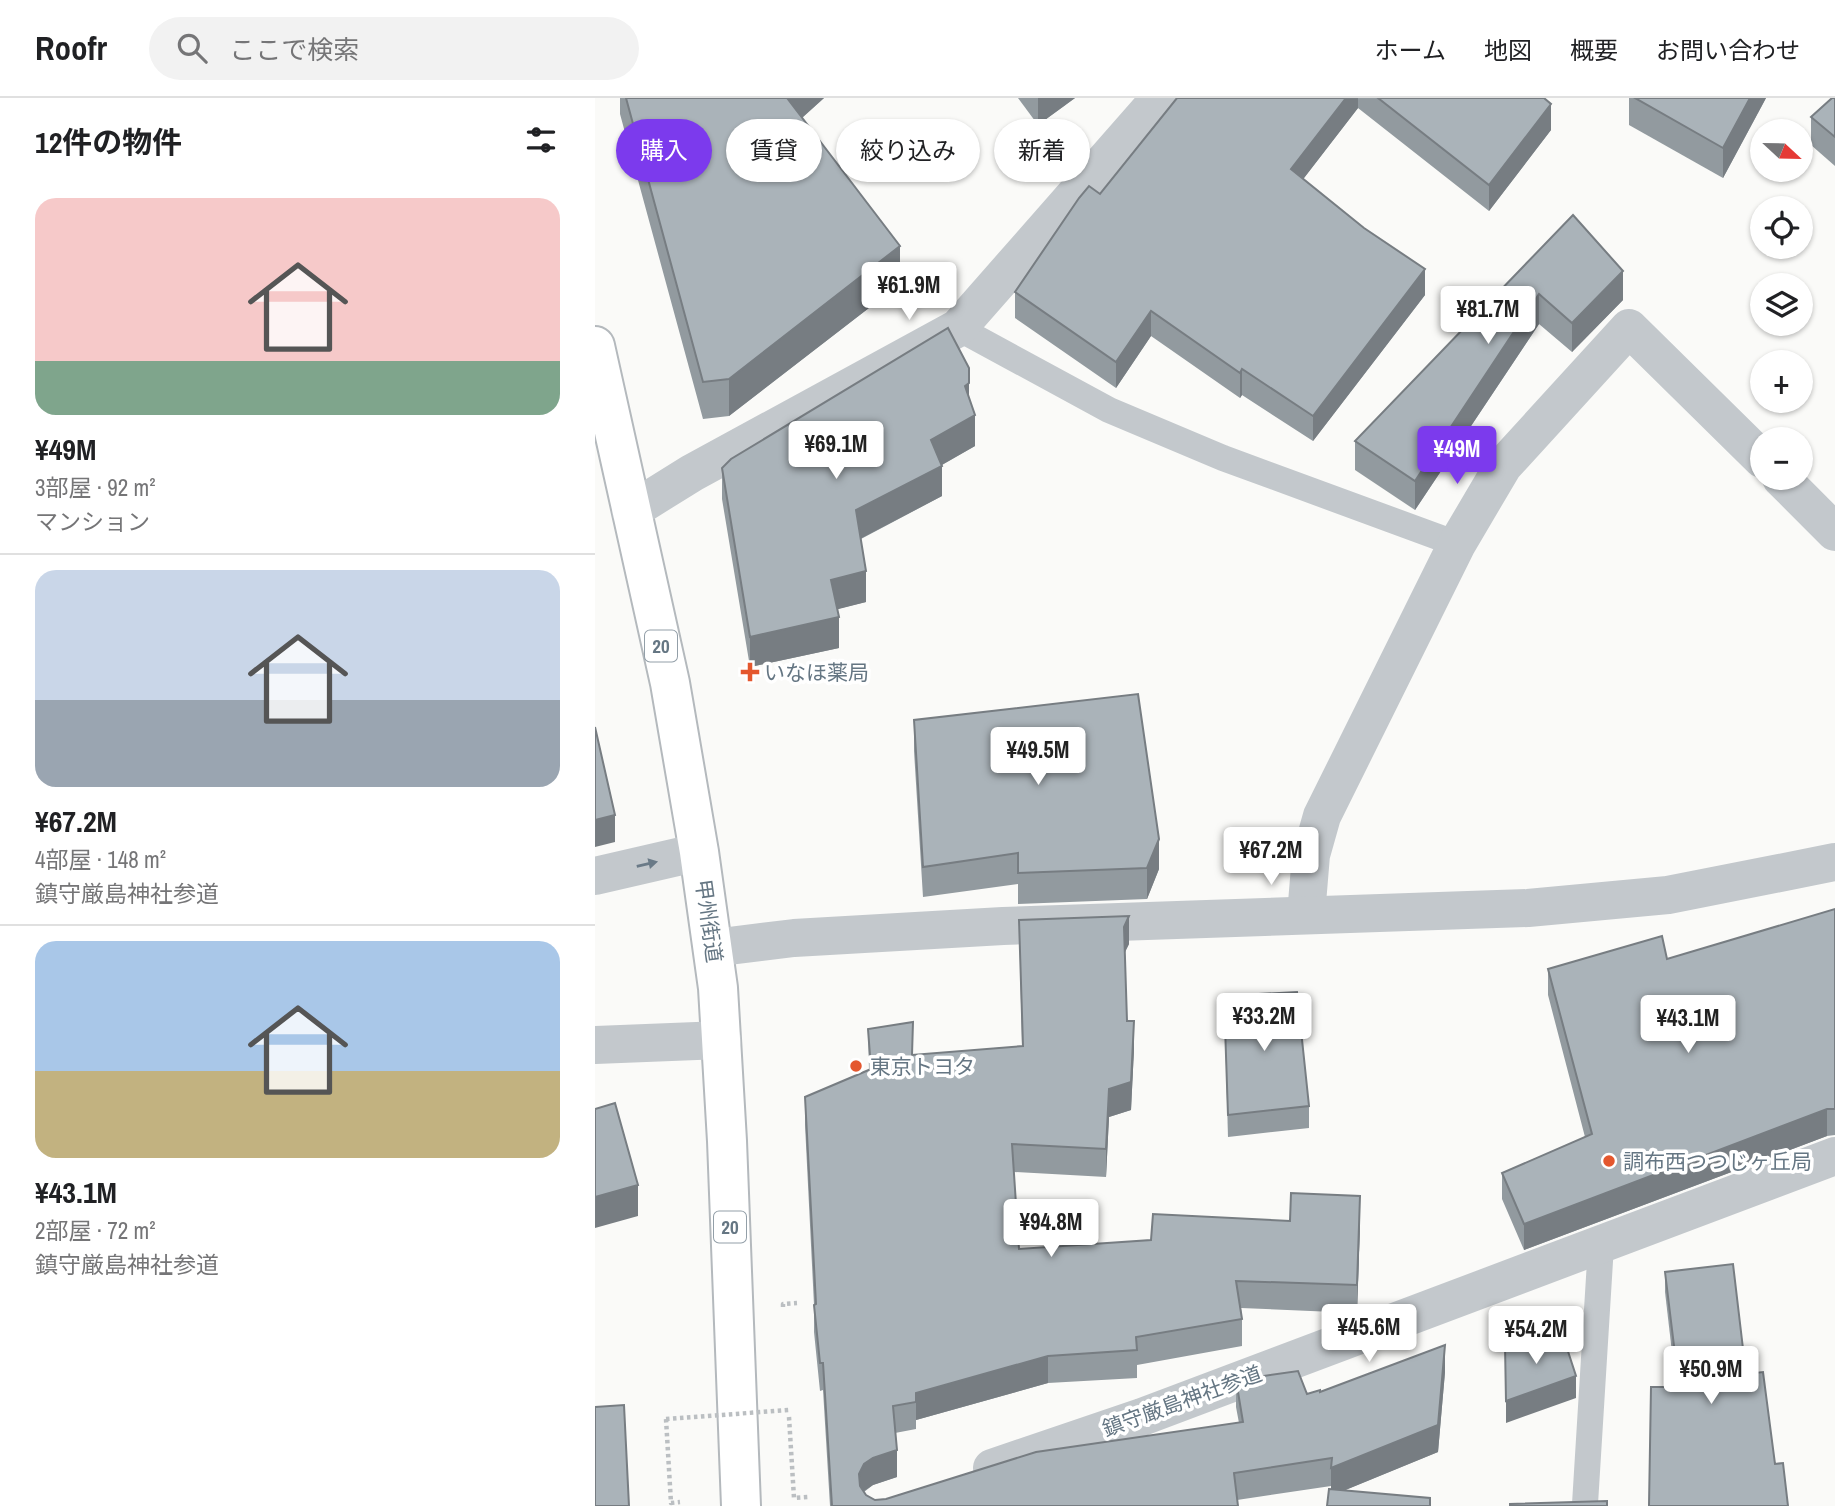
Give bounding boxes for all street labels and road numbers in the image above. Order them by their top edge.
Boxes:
road number: 20 [645,631,677,662]
street label: 甲州街道 [689,877,729,965]
road number: 20 [714,1212,746,1242]
street label: 鎮守厳島神社参道 [1098,1359,1266,1443]

